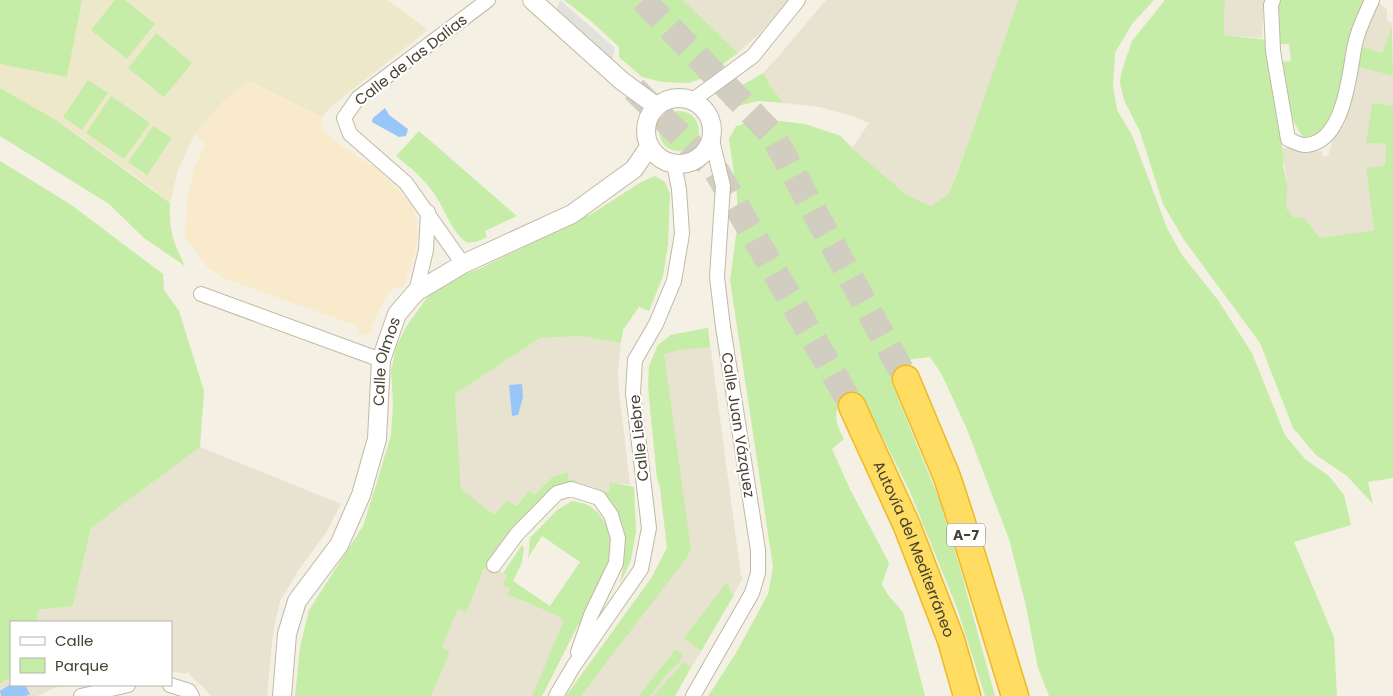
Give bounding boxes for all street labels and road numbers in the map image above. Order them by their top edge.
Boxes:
street label: Calle de las Dalias [350,9,472,110]
street label: Calle Olmos [368,314,405,407]
street label: Calle Juan Vázquez [717,351,760,499]
street label: Calle Liebre [624,394,653,482]
street label: Autovía del Mediterráneo [869,457,960,640]
road number: A-7 [947,524,985,546]

